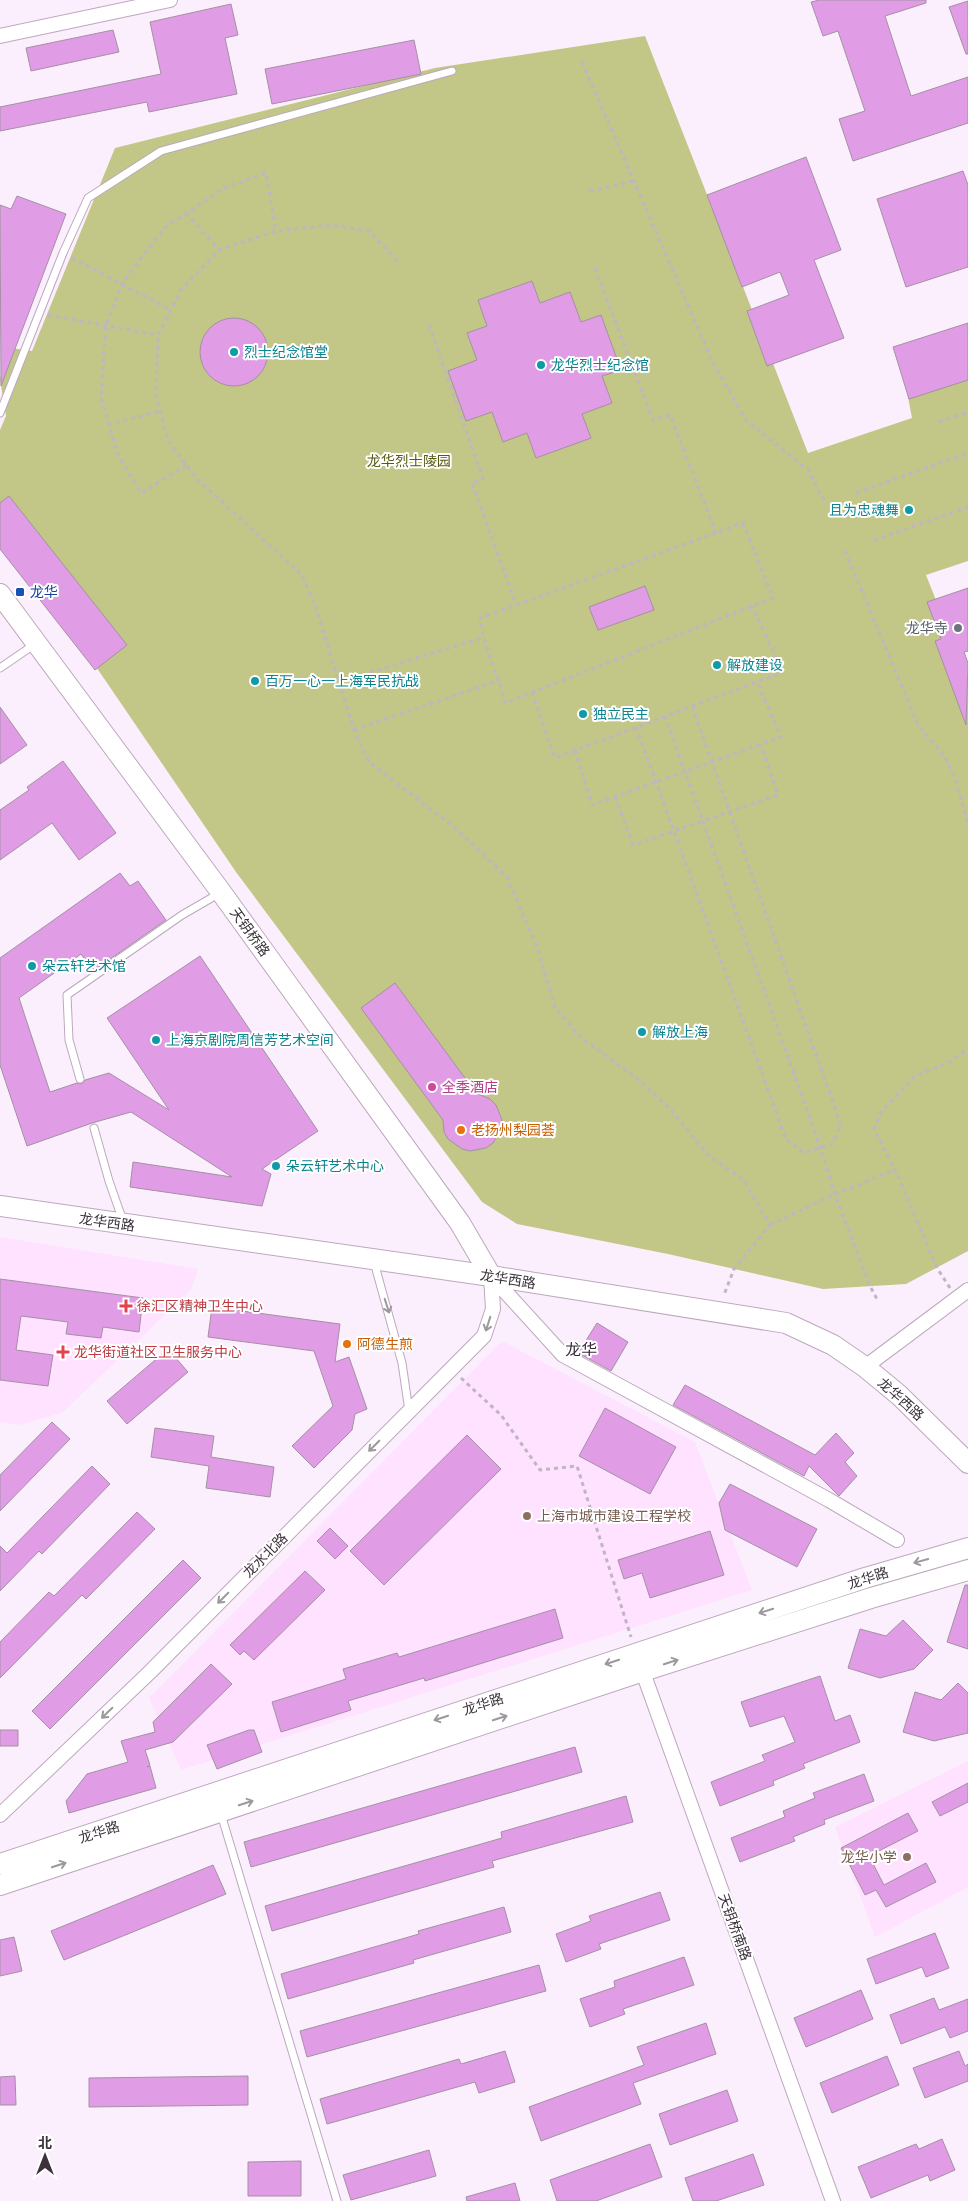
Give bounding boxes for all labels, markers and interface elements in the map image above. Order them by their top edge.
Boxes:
place label: 烈士纪念馆堂 [244,344,328,360]
marker: 烈士纪念馆堂 [228,346,240,358]
place label: 龙华烈士纪念馆 [551,357,649,373]
marker: 龙华烈士纪念馆 [535,359,547,371]
park label: 龙华烈士陵园 [367,453,451,469]
place label: 且为忠魂舞 [829,502,899,518]
marker: 且为忠魂舞 [903,504,915,516]
place label: 龙华 [30,584,58,600]
marker: 龙华 [14,586,26,598]
place label: 龙华寺 [906,620,948,636]
marker: 龙华寺 [952,622,964,634]
place label: 解放建设 [727,657,783,673]
marker: 解放建设 [711,659,723,671]
place label: 百万一心一上海军民抗战 [265,673,419,689]
marker: 百万一心一上海军民抗战 [249,675,261,687]
place label: 独立民主 [593,706,649,722]
marker: 独立民主 [577,708,589,720]
street label: 天钥桥路 [227,905,273,959]
place label: 朵云轩艺术馆 [42,958,126,974]
marker: 朵云轩艺术馆 [26,960,38,972]
place label: 解放上海 [652,1024,708,1040]
marker: 解放上海 [636,1026,648,1038]
place label: 上海京剧院周信芳艺术空间 [166,1032,334,1048]
marker: 上海京剧院周信芳艺术空间 [150,1034,162,1046]
place label: 全季酒店 [442,1079,498,1095]
marker: 全季酒店 [426,1081,438,1093]
place label: 老扬州梨园荟 [471,1122,555,1138]
marker: 老扬州梨园荟 [455,1124,467,1136]
place label: 朵云轩艺术中心 [286,1158,384,1174]
marker: 朵云轩艺术中心 [270,1160,282,1172]
street label: 龙华西路 [78,1210,136,1234]
street label: 龙华西路 [479,1267,537,1291]
place label: 徐汇区精神卫生中心 [137,1298,263,1314]
one-way arrow [382,1298,392,1314]
marker: 徐汇区精神卫生中心 [119,1299,133,1313]
one-way arrow [483,1316,492,1331]
place label: 阿德生煎 [357,1336,413,1352]
marker: 阿德生煎 [341,1338,353,1350]
district label: 龙华 [565,1340,597,1358]
place label: 龙华街道社区卫生服务中心 [74,1344,242,1360]
marker: 龙华街道社区卫生服务中心 [56,1345,70,1359]
street label: 龙华西路 [875,1374,927,1424]
one-way arrow [368,1440,380,1452]
place label: 上海市城市建设工程学校 [537,1508,691,1524]
marker: 上海市城市建设工程学校 [521,1510,533,1522]
street label: 龙水北路 [240,1530,290,1580]
one-way arrow [913,1557,929,1567]
street label: 龙华路 [846,1564,890,1592]
one-way arrow [217,1592,229,1605]
one-way arrow [759,1607,775,1616]
one-way arrow [663,1657,678,1666]
one-way arrow [605,1658,620,1667]
street label: 龙华路 [461,1690,505,1718]
one-way arrow [101,1707,114,1719]
one-way arrow [492,1713,508,1723]
one-way arrow [433,1714,449,1724]
one-way arrow [238,1798,254,1807]
street label: 龙华路 [77,1818,121,1846]
place label: 龙华小学 [841,1849,897,1865]
marker: 龙华小学 [901,1851,913,1863]
one-way arrow [51,1860,67,1870]
street label: 天钥桥南路 [716,1891,754,1963]
north arrow [20,2131,70,2181]
text: 北 [38,2135,52,2151]

